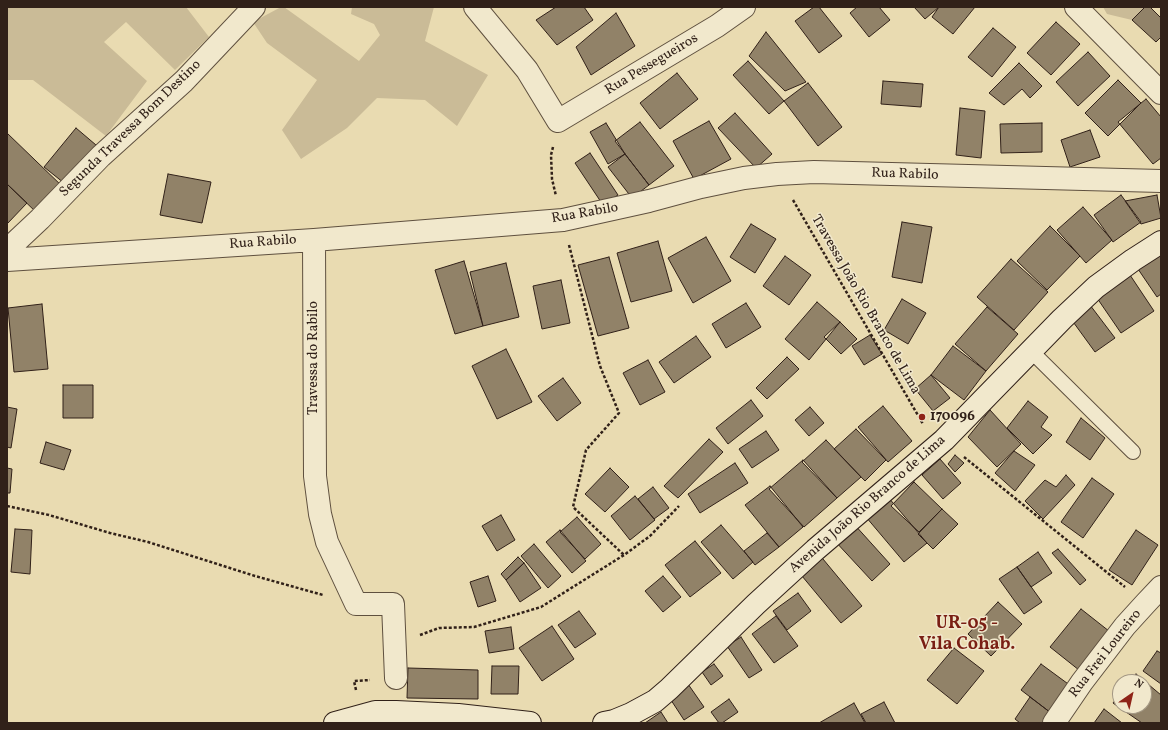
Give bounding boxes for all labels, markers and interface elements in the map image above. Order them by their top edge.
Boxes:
street label: Rua Pessegueiros [602,31,702,99]
street label: Segunda Travessa Bom Destino [57,57,205,201]
street label: Rua Rabilo [871,165,939,185]
street label: Rua Rabilo [550,200,620,228]
street label: Travessa João Rio Branco de Lima [807,212,923,398]
street label: Rua Rabilo [229,232,297,254]
street label: Travessa do Rabilo [306,301,322,415]
place label: 170096 [930,409,975,425]
marker: 170096 [917,412,927,422]
street label: Avenida João Rio Branco de Lima [786,433,950,577]
street label: Rua Frei Loureiro [1066,607,1146,701]
district label: UR-05 - Vila Cohab. [919,614,1015,656]
north arrow [1112,674,1152,714]
text: N [1131,676,1146,693]

